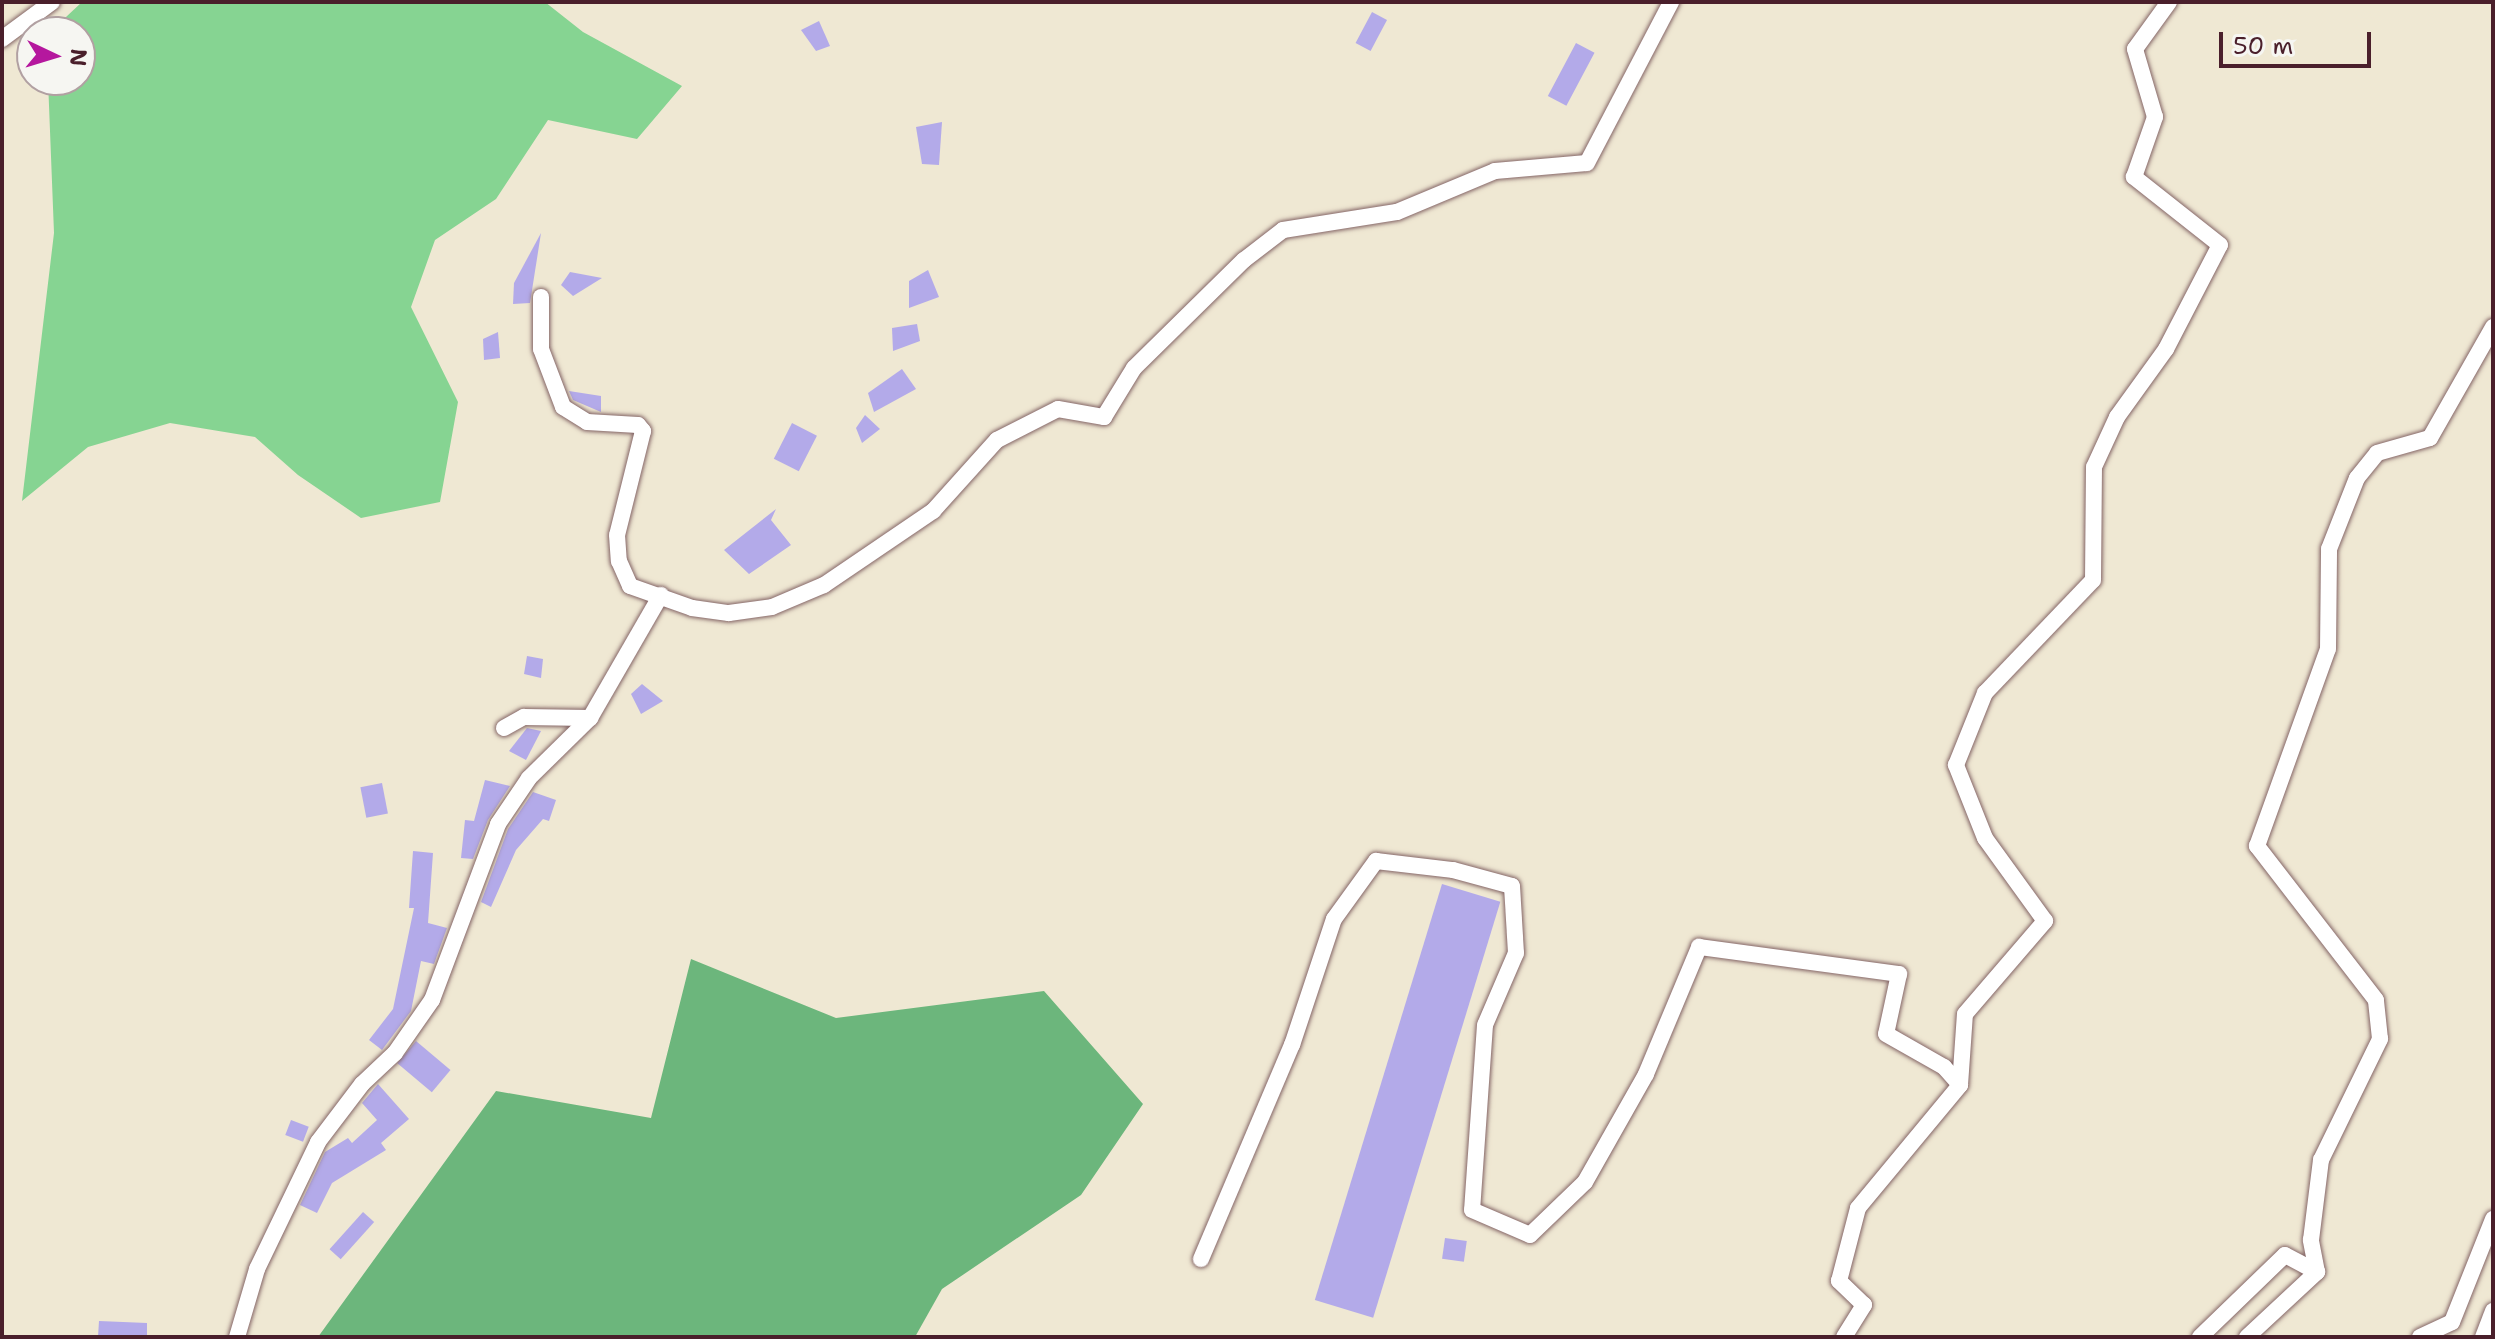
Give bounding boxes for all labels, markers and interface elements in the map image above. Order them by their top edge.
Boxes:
north arrow [16,16,96,96]
scale bar [2223,16,2375,66]
text: 50 m [2233,30,2293,62]
text: N [63,48,94,67]

